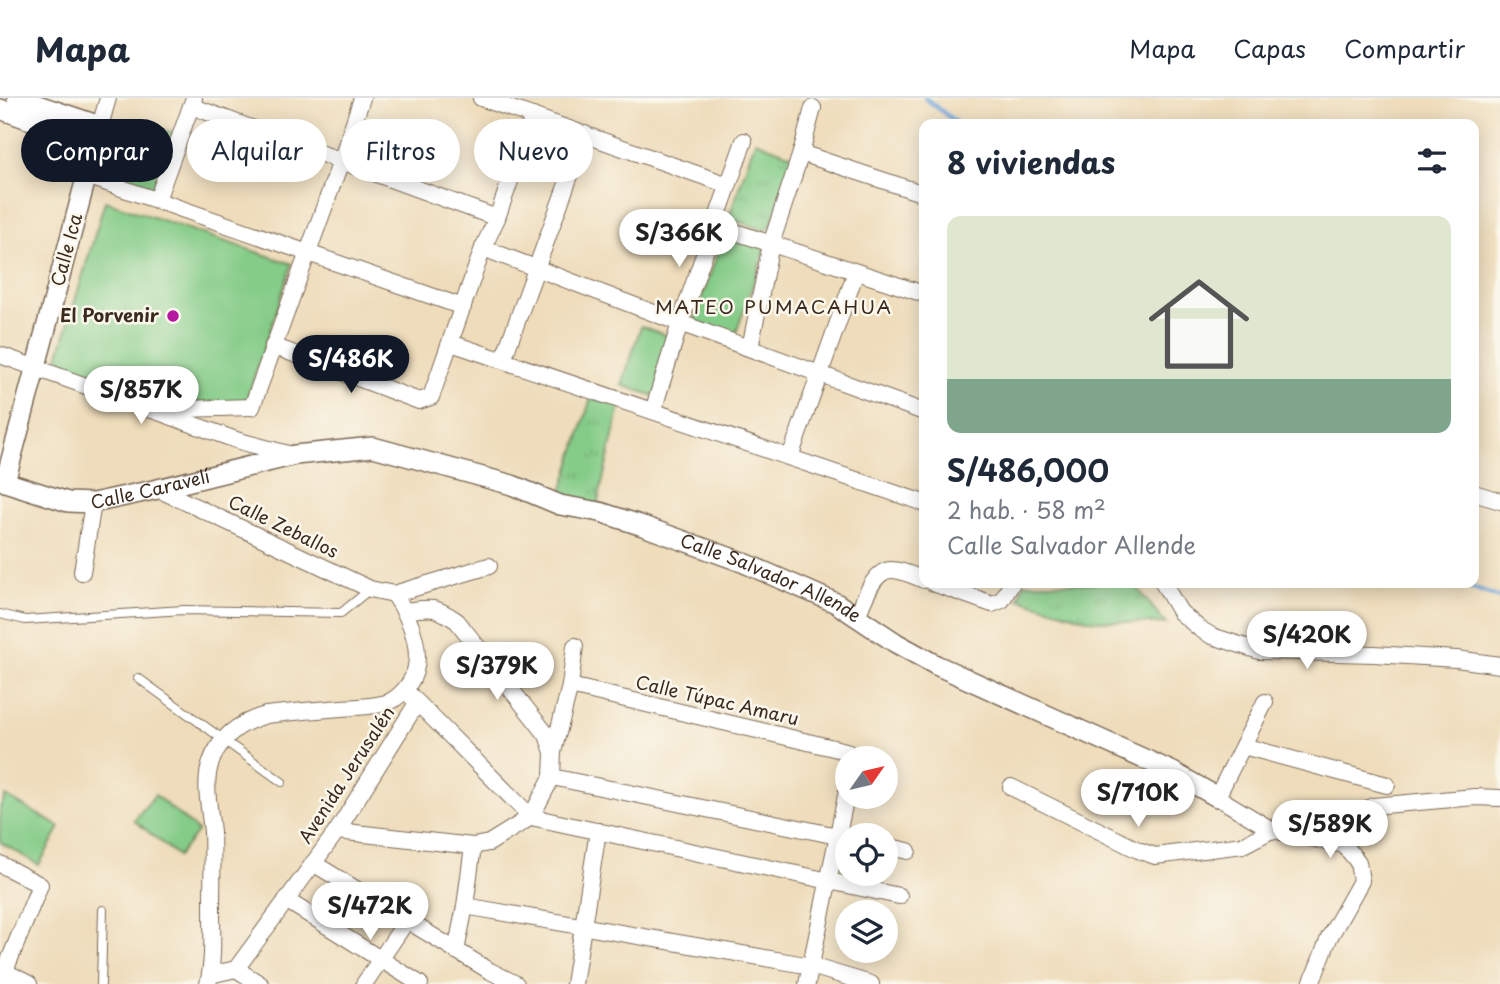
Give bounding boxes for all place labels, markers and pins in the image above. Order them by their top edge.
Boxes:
pin: S/366K [622,209,736,269]
place label: El Porvenir [60,301,160,328]
marker: El Porvenir [165,308,181,324]
pin: S/486K [294,336,408,395]
pin: S/857K [84,366,198,426]
pin: S/420K [1250,612,1364,671]
pin: S/379K [440,642,554,702]
pin: S/710K [1081,770,1195,829]
pin: S/589K [1273,800,1387,860]
pin: S/472K [313,882,427,942]

